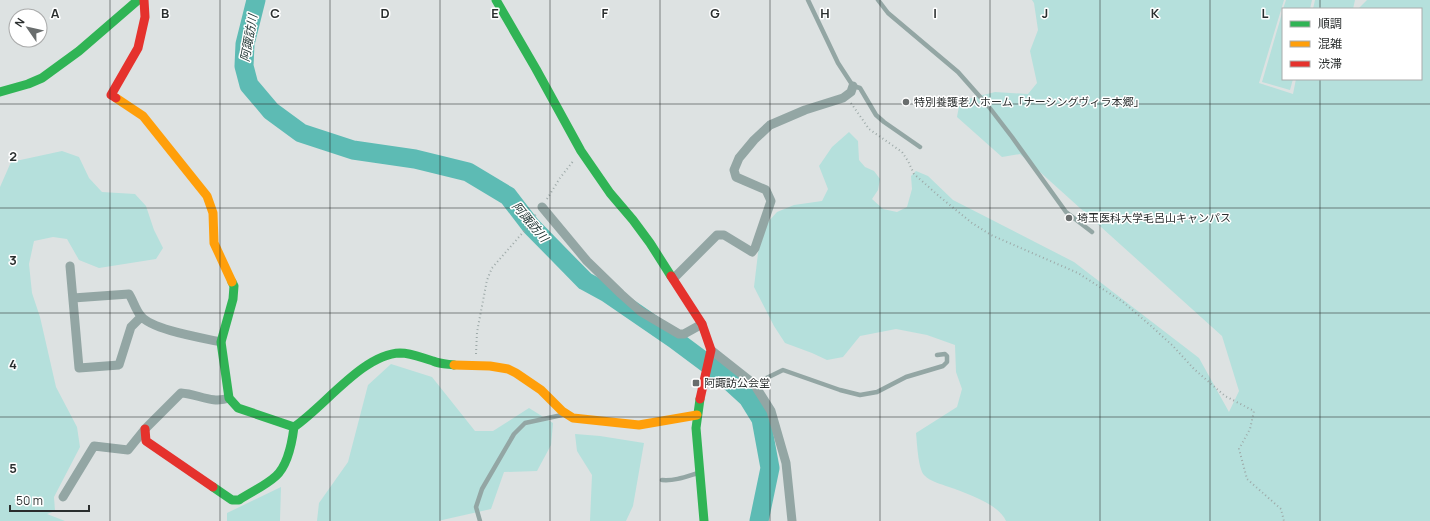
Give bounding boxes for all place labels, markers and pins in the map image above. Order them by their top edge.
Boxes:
place label: 特別養護老人ホーム「ナーシングヴィラ本郷」 [914,94,1144,109]
marker: 特別養護老人ホーム「ナーシングヴィラ本郷」 [901,97,911,107]
place label: 埼玉医科大学毛呂山キャンパス [1077,210,1231,225]
marker: 埼玉医科大学毛呂山キャンパス [1064,213,1074,223]
place label: 阿諏訪公会堂 [704,375,770,390]
marker: 阿諏訪公会堂 [691,378,701,388]

